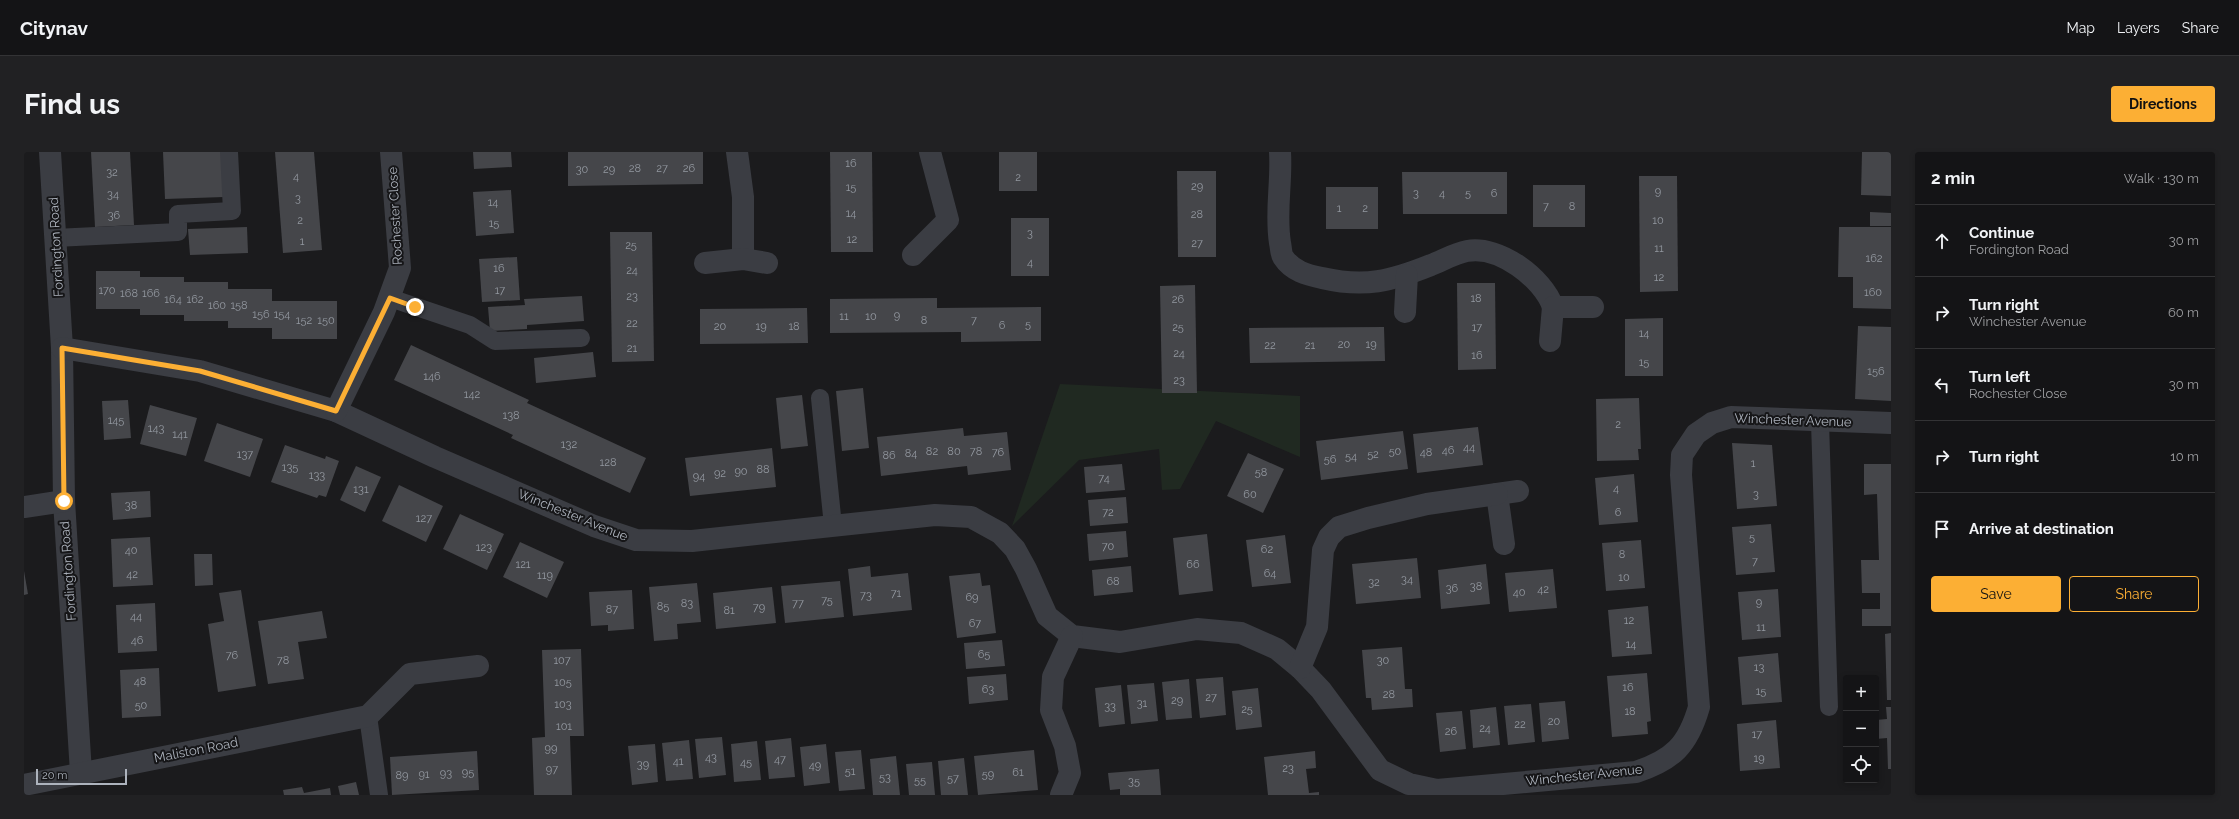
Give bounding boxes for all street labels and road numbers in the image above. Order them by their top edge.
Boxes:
street label: Rochester Close [385,166,405,265]
street label: Fordington Road [46,197,66,297]
street label: Winchester Avenue [1734,410,1852,430]
street label: Winchester Avenue [516,486,631,544]
street label: Fordington Road [57,521,79,621]
street label: Maliston Road [153,735,239,765]
street label: Winchester Avenue [1525,761,1643,789]

